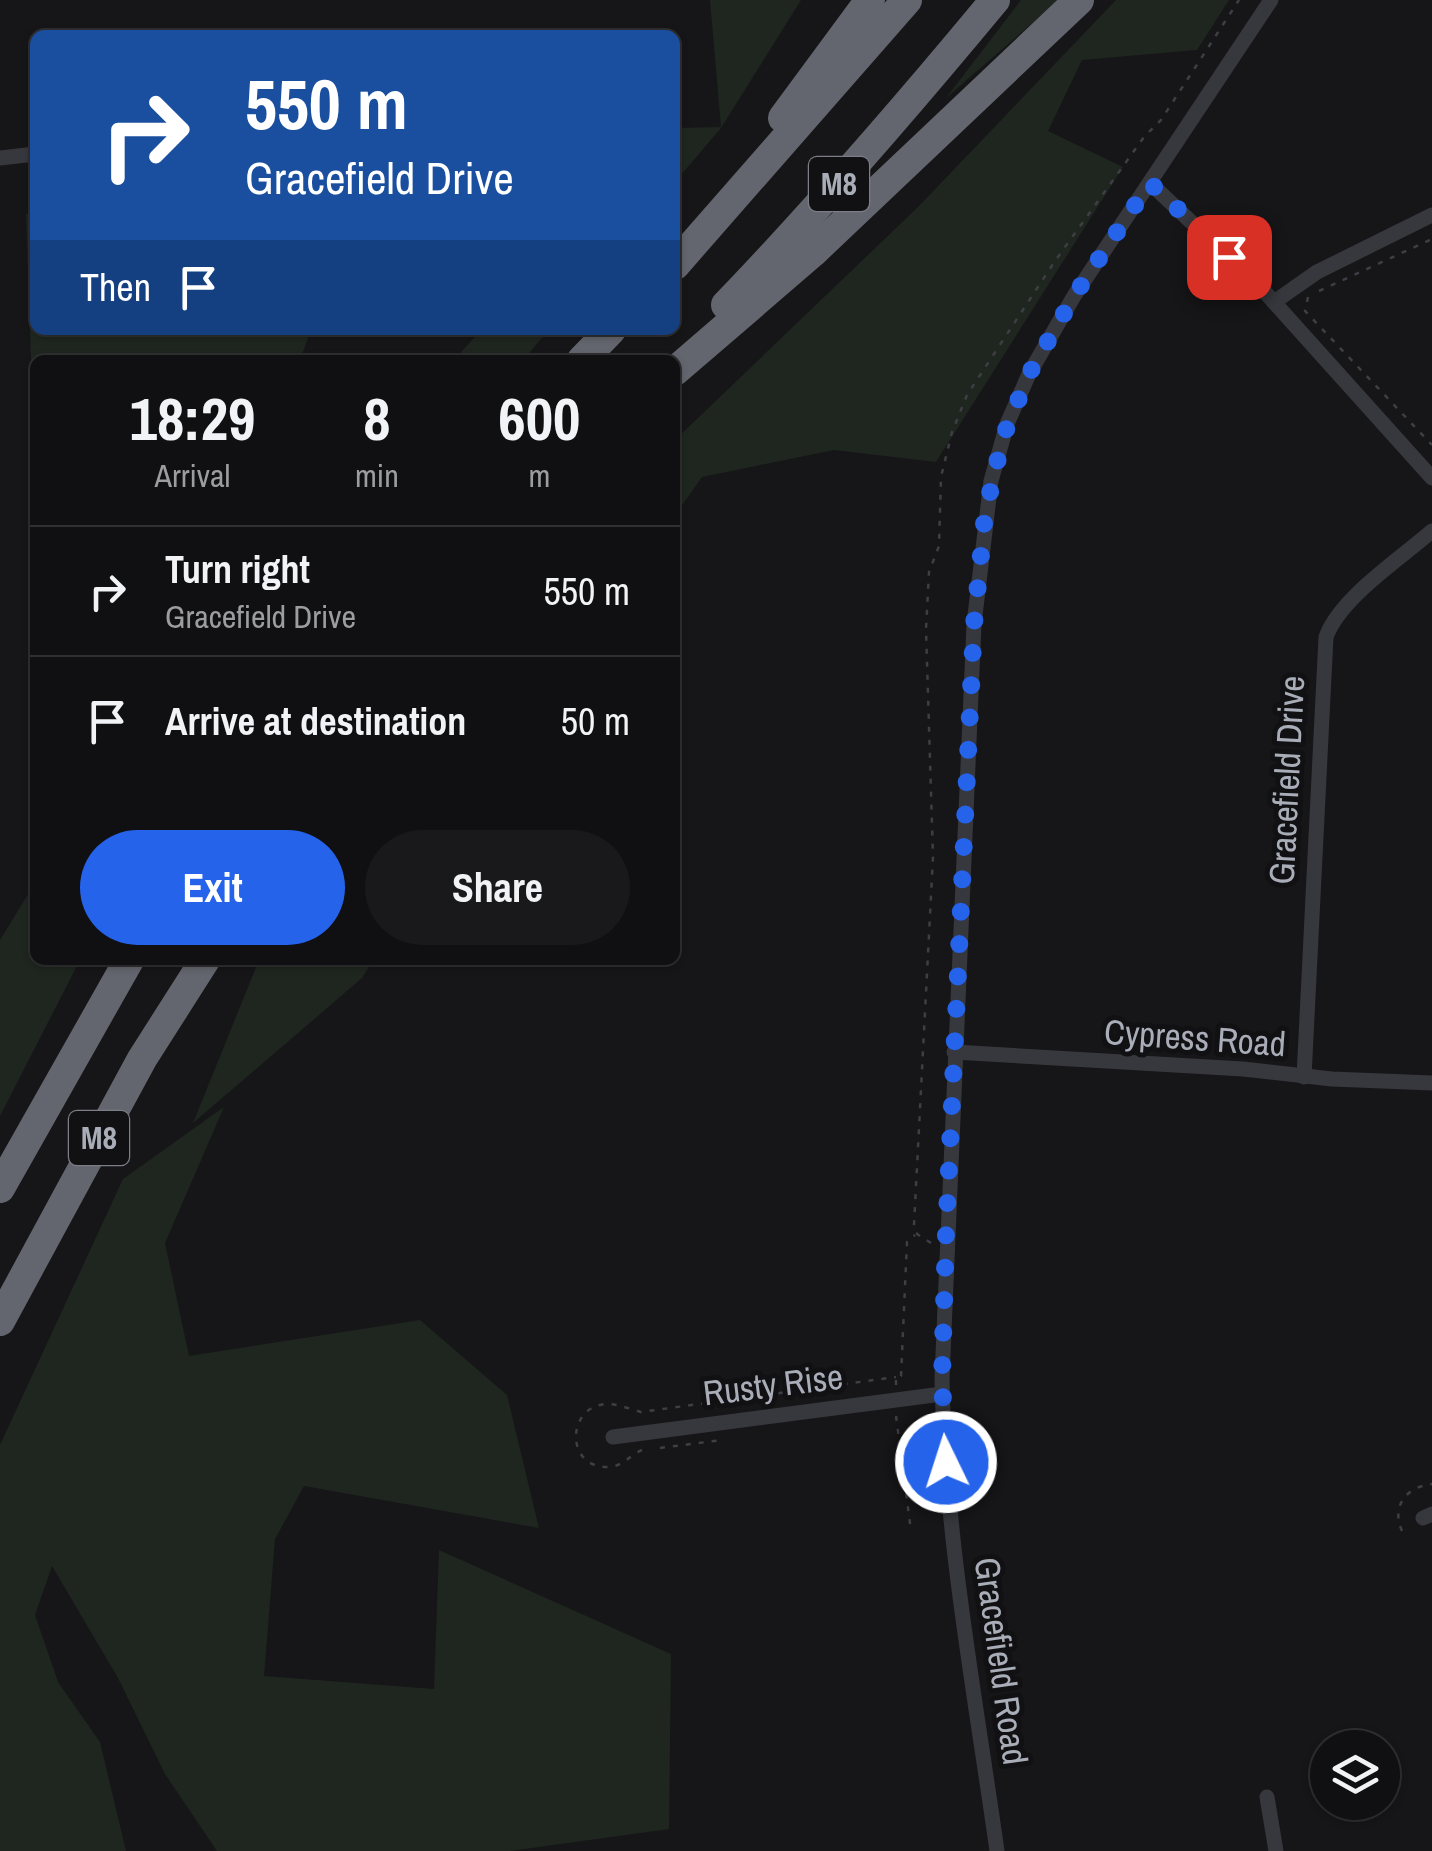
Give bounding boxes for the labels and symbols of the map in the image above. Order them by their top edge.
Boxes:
road number: M8 [809,157,869,211]
pin [1187,215,1272,300]
street label: Gracefield Drive [1258,674,1315,886]
street label: Cypress Road [1103,1008,1287,1067]
road number: M8 [69,1111,129,1165]
street label: Rusty Rise [700,1353,845,1416]
position arrow [894,1410,998,1514]
street label: Gracefield Road [964,1554,1039,1768]

